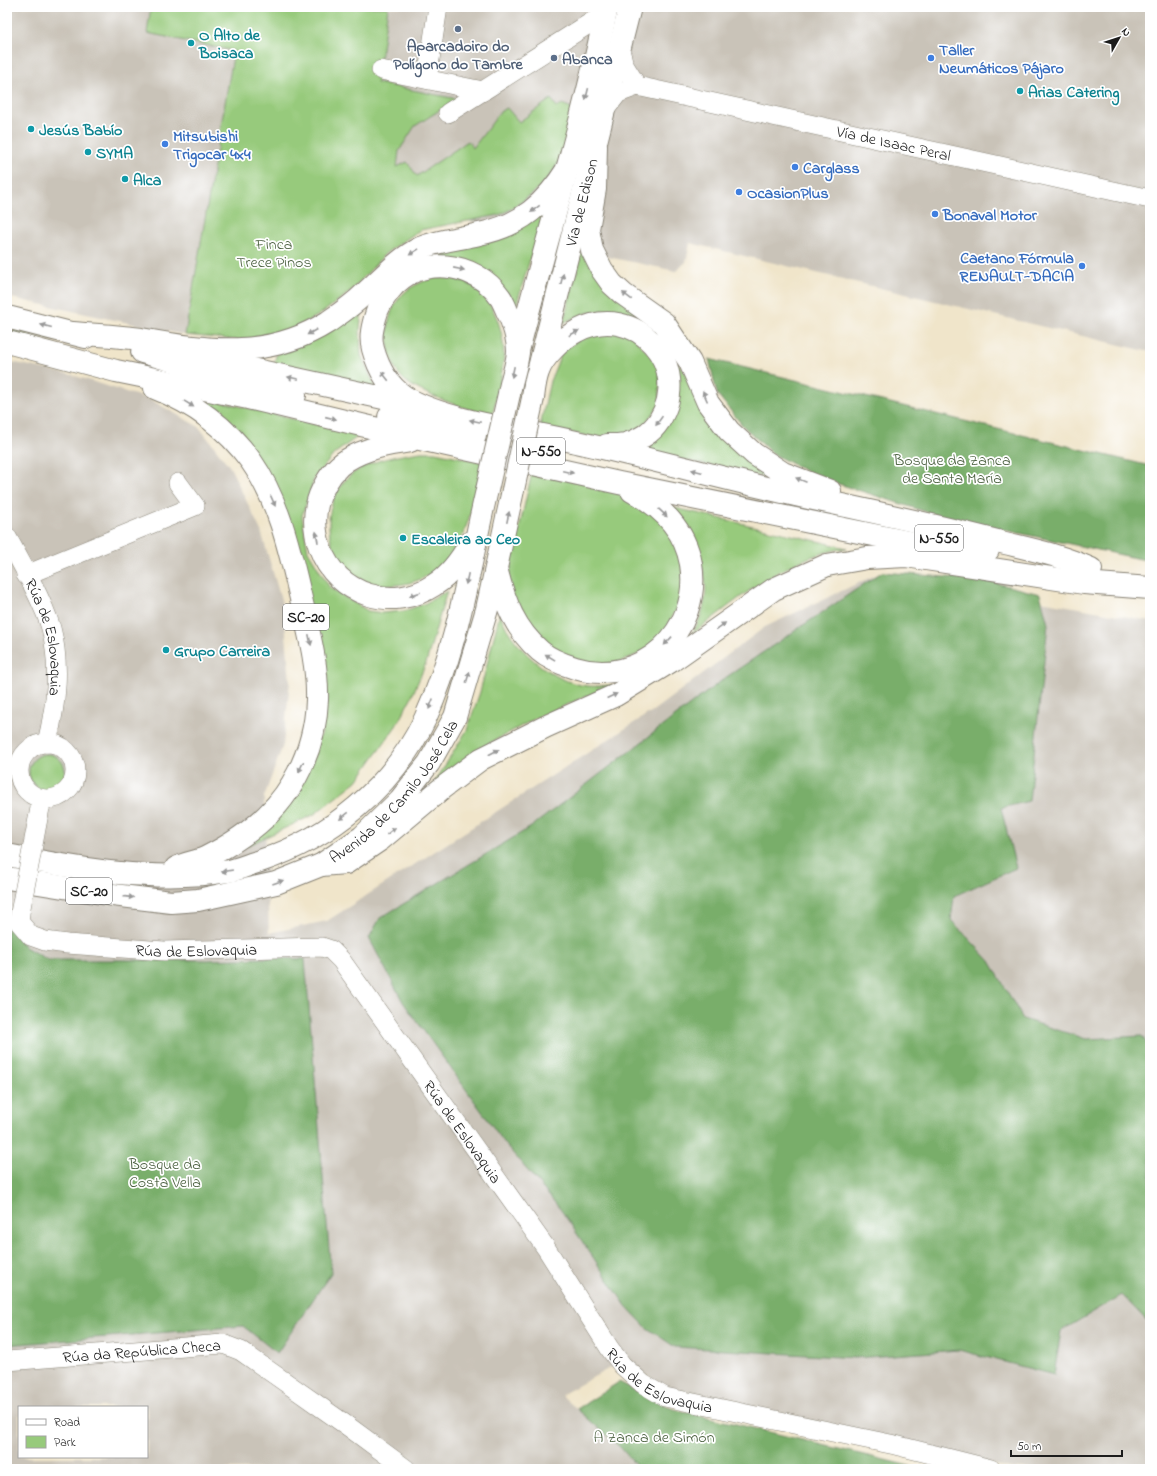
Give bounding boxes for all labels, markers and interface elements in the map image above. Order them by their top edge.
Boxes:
north arrow [1099,18,1139,58]
place label: O Alto de Boisaca [198,24,261,66]
marker: Aparcadoiro do Polígono do Tambre [453,24,463,34]
text: N [1117,24,1135,40]
place label: Aparcadoiro do Polígono do Tambre [393,35,524,78]
marker: O Alto de Boisaca [186,38,196,48]
place label: Taller Neumáticos Pájaro [939,39,1064,81]
place label: Abanca [562,48,613,72]
marker: Abanca [549,53,559,63]
marker: Taller Neumáticos Pájaro [926,53,936,63]
place label: Arias Catering [1028,81,1119,106]
marker: Arias Catering [1015,86,1025,96]
one-way arrow [584,88,590,100]
place label: Jesús Babío [39,119,122,143]
street label: Vía de Isaac Peral [833,120,953,169]
marker: Jesús Babío [26,124,36,134]
place label: Mitsubishi Trigocar 4x4 [173,125,251,168]
marker: Mitsubishi Trigocar 4x4 [160,139,170,149]
place label: SYMA [96,142,133,166]
marker: SYMA [83,147,93,157]
street label: Vía de Edison [560,156,605,250]
place label: Carglass [803,157,860,182]
marker: Carglass [790,162,800,172]
place label: Alca [133,169,162,193]
marker: Alca [120,174,130,184]
place label: OcasionPlus [747,182,829,206]
marker: OcasionPlus [734,187,744,197]
one-way arrow [529,204,540,213]
place label: Bonaval Motor [942,204,1038,228]
marker: Bonaval Motor [930,209,940,219]
park label: Finca Trece Pinos [236,233,312,275]
place label: Caetano Fórmula RENAULT-DACIA [959,247,1074,289]
one-way arrow [408,249,420,256]
marker: Caetano Fórmula RENAULT-DACIA [1077,261,1087,271]
one-way arrow [453,267,465,273]
one-way arrow [560,272,566,285]
one-way arrow [621,292,632,301]
one-way arrow [40,323,52,329]
one-way arrow [306,328,318,335]
one-way arrow [568,329,580,336]
one-way arrow [510,366,516,378]
one-way arrow [381,371,390,382]
one-way arrow [287,375,299,381]
one-way arrow [702,391,708,402]
one-way arrow [183,401,195,408]
one-way arrow [325,415,337,421]
one-way arrow [655,416,663,427]
one-way arrow [469,417,481,423]
road number: N-550 [517,438,565,464]
park label: Bosque da Zanca de Santa María [892,449,1011,491]
one-way arrow [690,467,703,473]
one-way arrow [561,470,574,476]
one-way arrow [794,476,806,482]
one-way arrow [270,496,276,507]
one-way arrow [658,508,668,517]
one-way arrow [505,511,511,523]
road number: N-550 [915,525,963,551]
place label: Escaleira ao Ceo [411,528,520,552]
one-way arrow [314,530,320,543]
marker: Escaleira ao Ceo [398,533,408,543]
one-way arrow [464,573,470,586]
street label: Rúa de Eslovaquia [18,575,67,697]
one-way arrow [408,591,420,597]
road number: SC-20 [283,604,329,630]
one-way arrow [715,622,726,630]
one-way arrow [308,634,314,646]
one-way arrow [664,637,673,646]
place label: Grupo Carreira [174,640,270,664]
marker: Grupo Carreira [161,645,171,655]
one-way arrow [544,654,556,661]
one-way arrow [465,670,471,682]
one-way arrow [606,693,617,699]
one-way arrow [427,699,433,711]
street label: Avenida de Camilo José Cela [325,716,465,870]
one-way arrow [488,749,500,755]
one-way arrow [298,761,304,773]
one-way arrow [339,812,350,821]
one-way arrow [386,826,397,835]
one-way arrow [221,868,233,874]
road number: SC-20 [66,878,112,904]
one-way arrow [272,879,284,885]
one-way arrow [122,894,135,900]
street label: Rúa de Eslovaquia [134,939,257,965]
street label: Rúa de Eslovaquia [416,1076,507,1189]
park label: Bosque da Costa Vella [128,1153,201,1195]
street label: Rúa da República Checa [62,1334,222,1371]
street label: Rúa de Eslovaquia [599,1343,714,1421]
legend [18,1406,148,1458]
text: Road [54,1414,80,1432]
park label: A Zanca de Simón [593,1426,715,1450]
scale bar [1011,1432,1122,1458]
text: Park [54,1434,76,1452]
text: 50 m [1017,1438,1041,1456]

